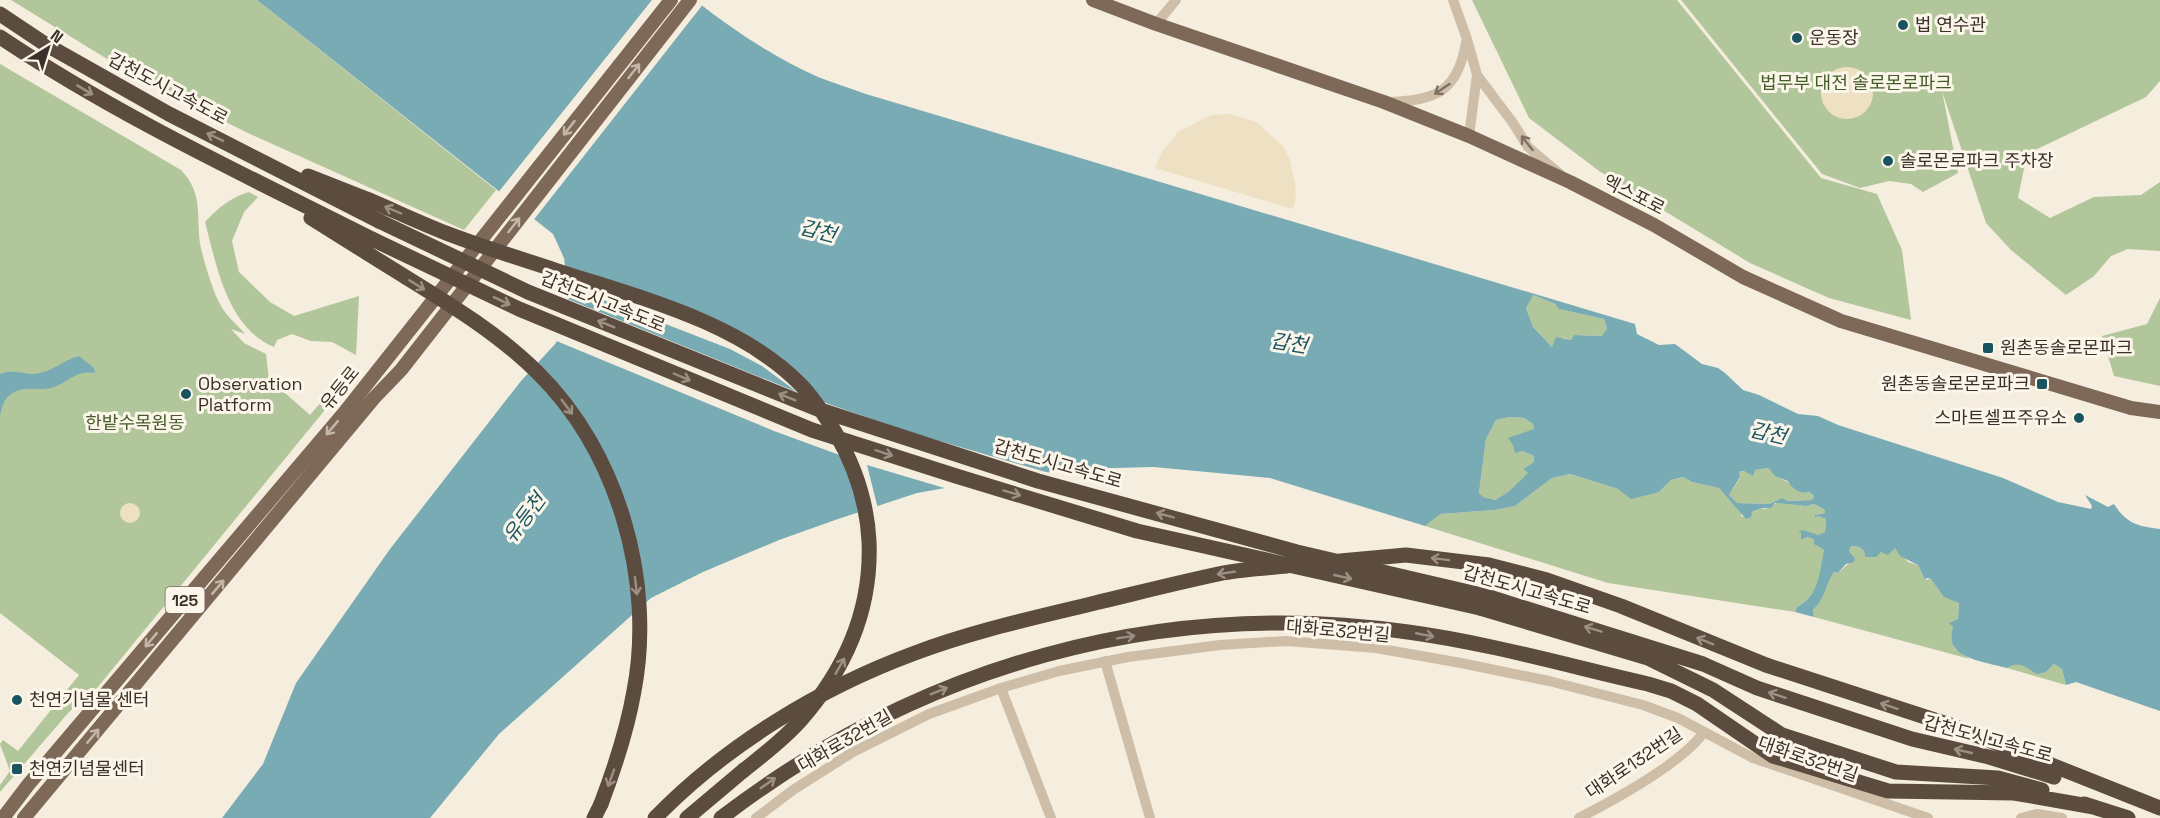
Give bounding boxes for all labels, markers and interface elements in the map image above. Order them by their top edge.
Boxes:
place label: 법 연수관 [1915,13,1986,36]
north arrow [18,18,78,78]
marker: 법 연수관 [1896,18,1910,32]
text: N [46,25,68,48]
place label: 운동장 [1809,26,1859,49]
marker: 운동장 [1790,31,1804,45]
street label: 갑천도시고속도로 [104,47,232,130]
one-way arrow [628,63,641,79]
park label: 법무부 대전 솔로몬로파크 [1760,71,1952,94]
one-way arrow [1435,83,1451,95]
one-way arrow [76,85,93,97]
one-way arrow [563,120,576,136]
one-way arrow [206,130,224,142]
one-way arrow [1520,135,1533,151]
place label: 솔로몬로파크 주차장 [1900,149,2054,172]
marker: 솔로몬로파크 주차장 [1881,154,1895,168]
street label: 엑스포로 [1599,169,1669,220]
one-way arrow [384,204,402,215]
water label: 갑천 [797,214,842,249]
one-way arrow [508,217,521,233]
street label: 갑천도시고속도로 [537,266,669,337]
one-way arrow [408,279,425,291]
one-way arrow [493,296,511,308]
one-way arrow [597,318,616,329]
water label: 갑천 [1269,327,1312,359]
place label: 원촌동솔로몬파크 [2000,336,2132,359]
marker: 원촌동솔로몬파크 [1981,341,1995,355]
street label: 유등로 [315,361,364,414]
place label: Observation Platform [198,372,303,416]
one-way arrow [672,372,691,383]
place label: 원촌동솔로몬로파크 [1881,372,2030,395]
marker: 원촌동솔로몬로파크 [2035,377,2049,391]
marker: Observation Platform [179,387,193,401]
one-way arrow [778,391,797,402]
one-way arrow [561,398,573,414]
place label: 스마트셀프주유소 [1935,406,2067,429]
park label: 한밭수목원동 [85,411,185,434]
marker: 스마트셀프주유소 [2072,411,2086,425]
water label: 갑천 [1747,416,1791,450]
one-way arrow [325,420,338,436]
street label: 갑천도시고속도로 [991,434,1125,493]
one-way arrow [874,449,893,460]
water label: 유등천 [497,486,553,548]
one-way arrow [1002,488,1021,499]
one-way arrow [1155,509,1174,520]
one-way arrow [1431,553,1451,564]
street label: 갑천도시고속도로 [1460,560,1594,619]
one-way arrow [1216,568,1236,579]
one-way arrow [1333,572,1352,583]
one-way arrow [631,576,642,596]
one-way arrow [211,580,225,595]
road number: 125 [166,587,204,613]
street label: 대화로32번길 [1285,614,1391,647]
one-way arrow [1584,623,1603,634]
one-way arrow [1415,630,1434,641]
one-way arrow [1116,631,1136,642]
one-way arrow [144,632,158,647]
one-way arrow [1697,635,1715,646]
one-way arrow [834,658,846,675]
one-way arrow [930,685,948,696]
place label: 천연기념물 센터 [29,688,150,711]
one-way arrow [1768,688,1787,699]
marker: 천연기념물 센터 [10,693,24,707]
one-way arrow [1880,699,1899,710]
street label: 대화로32번길 [794,704,896,777]
street label: 갑천도시고속도로 [1921,710,2055,767]
street label: 대화로132번길 [1581,722,1687,803]
one-way arrow [86,728,99,744]
street label: 대화로32번길 [1755,731,1861,786]
one-way arrow [1954,744,1973,756]
place label: 천연기념물센터 [29,757,145,780]
marker: 천연기념물센터 [10,762,24,776]
one-way arrow [604,768,615,786]
one-way arrow [760,777,776,789]

